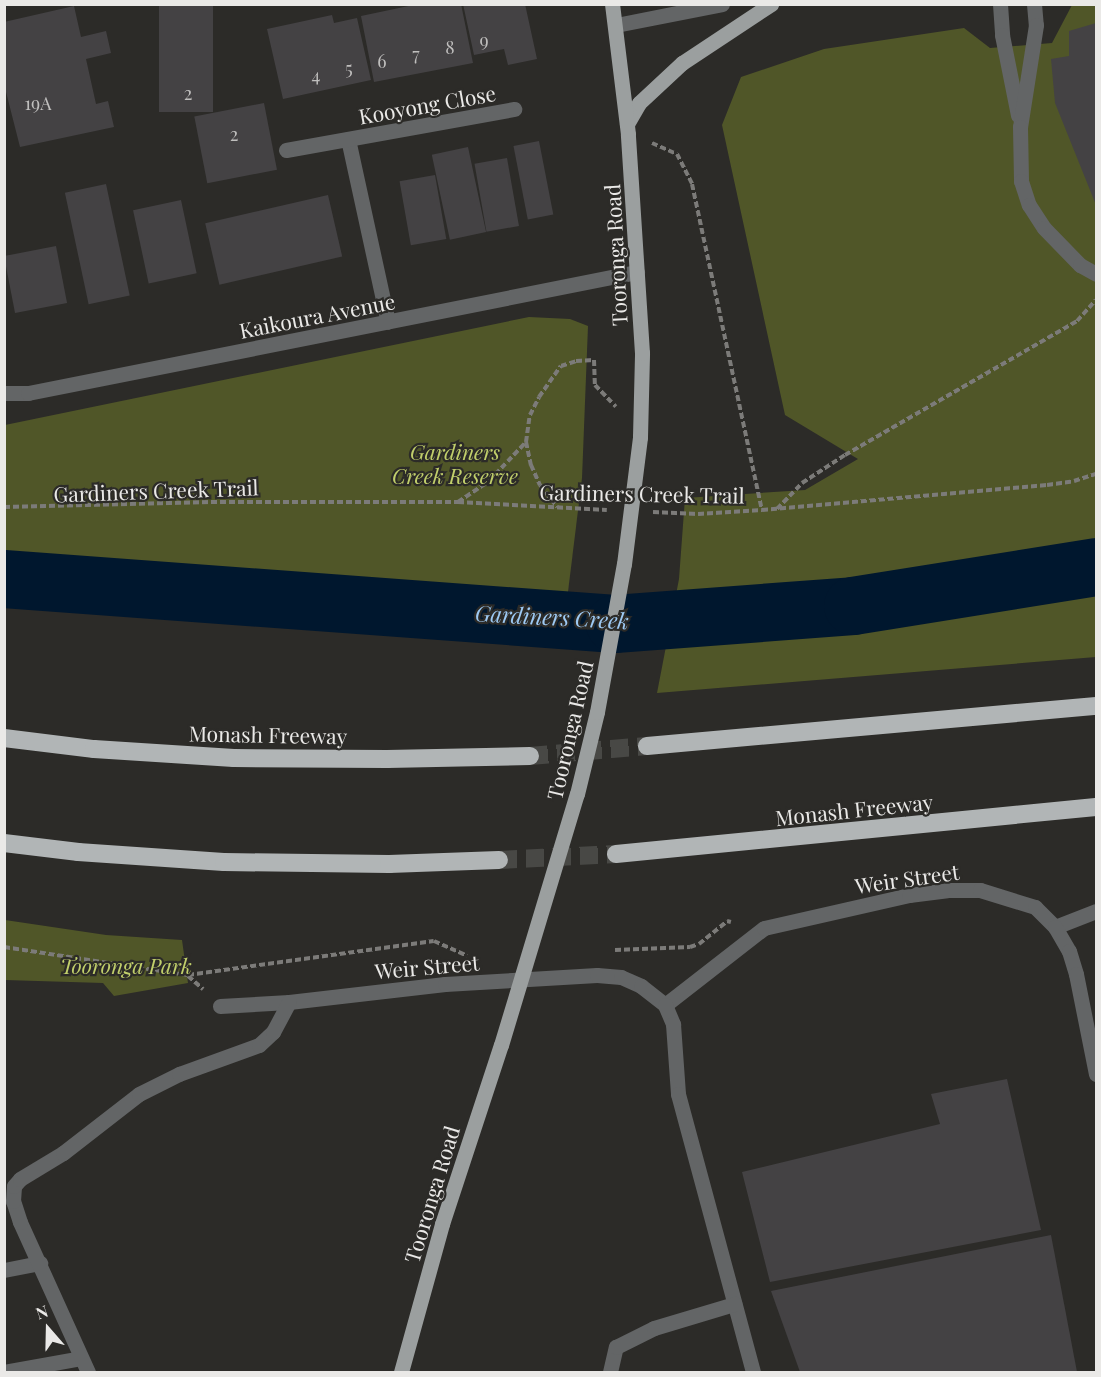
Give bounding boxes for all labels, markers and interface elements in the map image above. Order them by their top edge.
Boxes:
house number: 9 [479,29,489,51]
house number: 8 [445,36,455,58]
house number: 7 [412,43,420,65]
house number: 6 [377,50,387,72]
house number: 5 [345,57,353,79]
house number: 4 [312,64,320,86]
street label: Kooyong Close [356,80,498,128]
house number: 2 [184,82,192,104]
house number: 19A [24,92,52,114]
house number: 2 [230,123,238,145]
street label: Tooronga Road [599,183,631,327]
street label: Kaikoura Avenue [236,287,398,343]
park label: Gardiners Creek Reserve [392,438,518,488]
street label: Gardiners Creek Trail [53,474,259,506]
street label: Gardiners Creek Trail [539,479,745,507]
water label: Gardiners Creek [474,600,630,634]
street label: Tooronga Road [541,658,597,802]
street label: Monash Freeway [189,720,347,748]
street label: Monash Freeway [774,788,934,830]
street label: Weir Street [853,858,961,898]
street label: Weir Street [373,949,481,983]
park label: Tooronga Park [60,952,192,978]
street label: Tooronga Road [398,1122,464,1266]
north arrow [18,1299,78,1359]
text: N [33,1300,51,1323]

